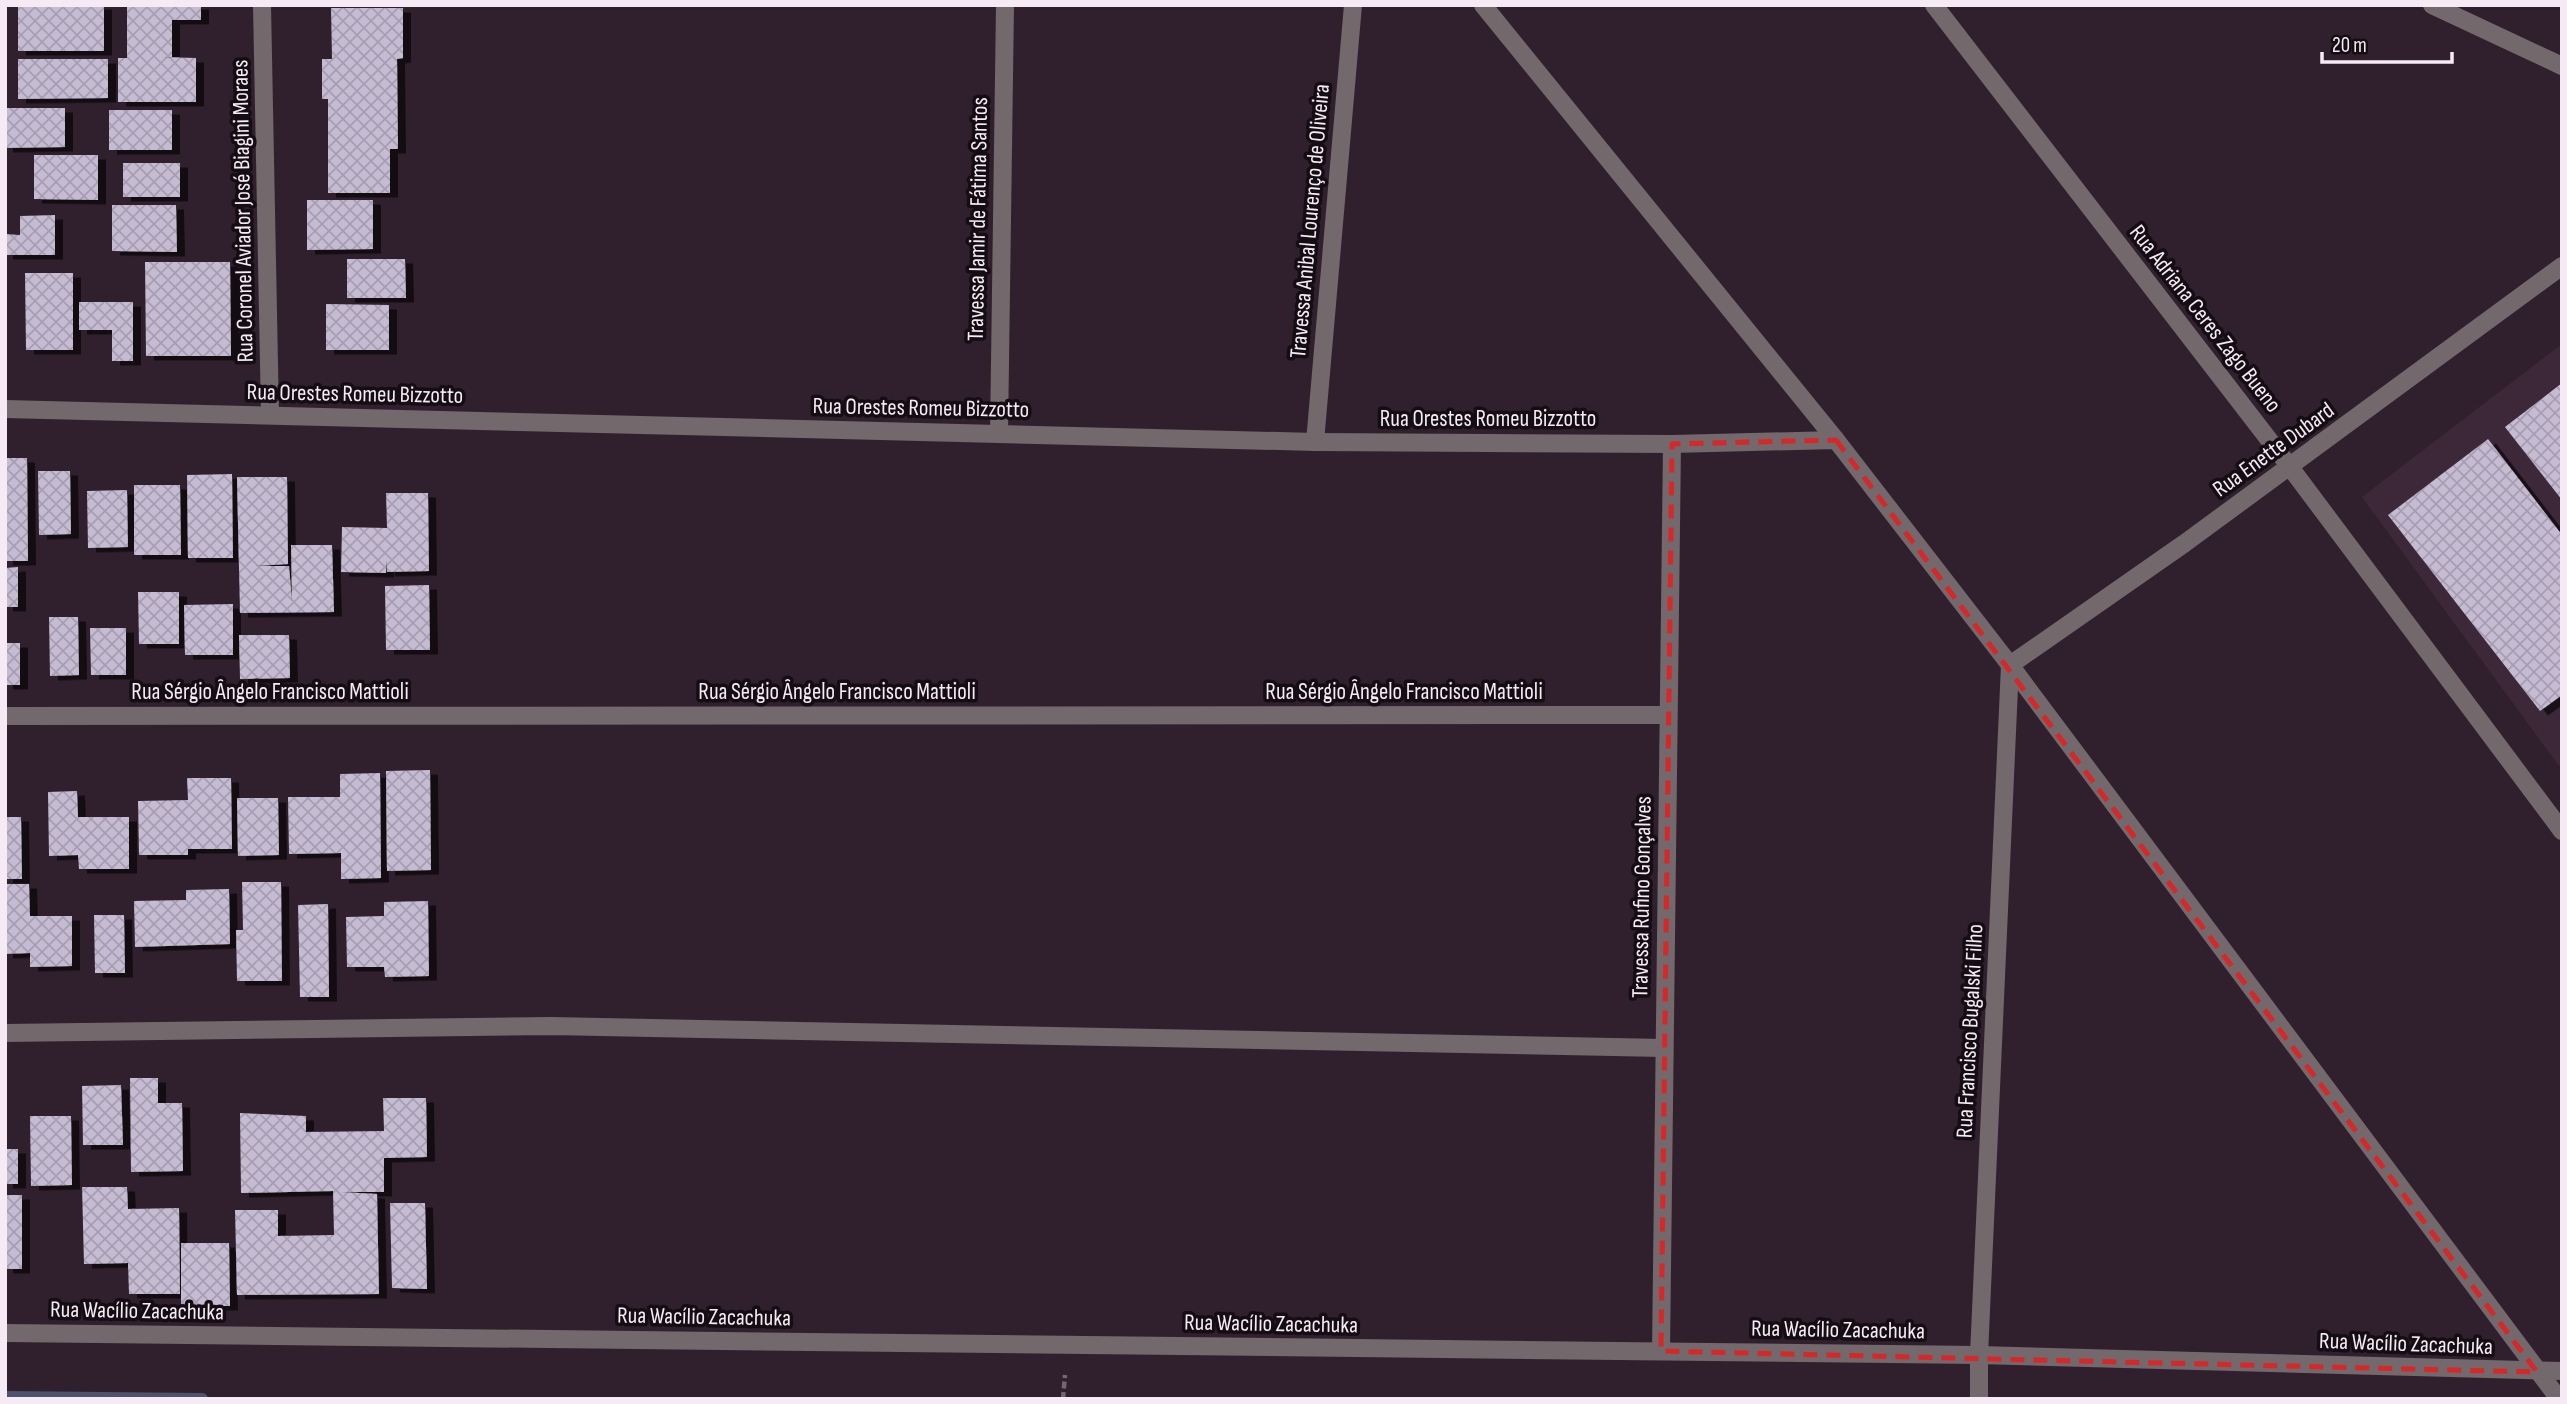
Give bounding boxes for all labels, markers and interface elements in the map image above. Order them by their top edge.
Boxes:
scale bar [2322,21,2452,65]
text: 20 m [2332,33,2367,58]
street label: Rua Coronel Aviador José Biagini Moraes [226,59,260,363]
street label: Travessa Anibal Lourenço de Oliveira [1284,83,1336,359]
street label: Travessa Jamir de Fátima Santos [962,97,994,341]
street label: Rua Adriana Ceres Zago Bueno [2123,219,2287,418]
street label: Rua Orestes Romeu Bizzotto [246,378,464,410]
street label: Rua Orestes Romeu Bizzotto [812,392,1030,424]
street label: Rua Enette Dubard [2207,396,2340,503]
street label: Rua Orestes Romeu Bizzotto [1380,405,1596,433]
street label: Rua Sérgio Ângelo Francisco Mattioli [131,678,409,706]
street label: Rua Sérgio Ângelo Francisco Mattioli [698,678,976,706]
street label: Rua Sérgio Ângelo Francisco Mattioli [1265,678,1543,706]
street label: Travessa Rufino Gonçalves [1626,796,1658,998]
street label: Rua Francisco Bugalski Filho [1950,923,1990,1139]
street label: Rua Wacílio Zacachuka [50,1295,224,1327]
street label: Rua Wacílio Zacachuka [617,1301,791,1333]
street label: Rua Wacílio Zacachuka [1184,1308,1358,1340]
street label: Rua Wacílio Zacachuka [1751,1314,1925,1346]
street label: Rua Wacílio Zacachuka [2319,1327,2493,1361]

